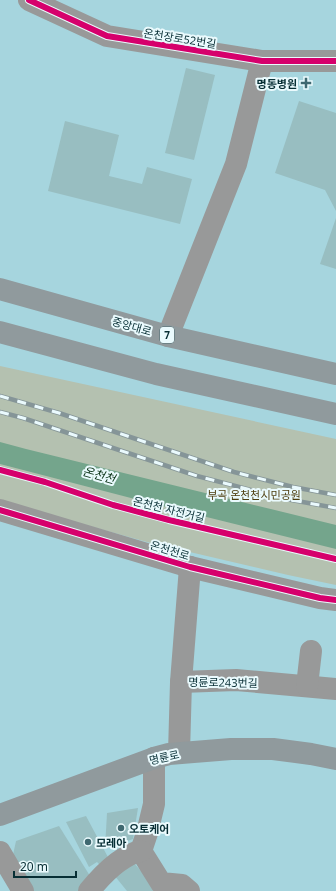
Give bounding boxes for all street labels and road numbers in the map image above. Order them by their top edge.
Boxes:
street label: 온천장로52번길 [143,25,217,51]
street label: 중앙대로 [110,313,154,339]
road number: 7 [160,327,174,343]
street label: 온천천 자전거길 [131,493,207,525]
street label: 온천천로 [148,537,192,563]
street label: 명륜로243번길 [188,674,258,690]
street label: 명륜로 [148,746,180,768]

